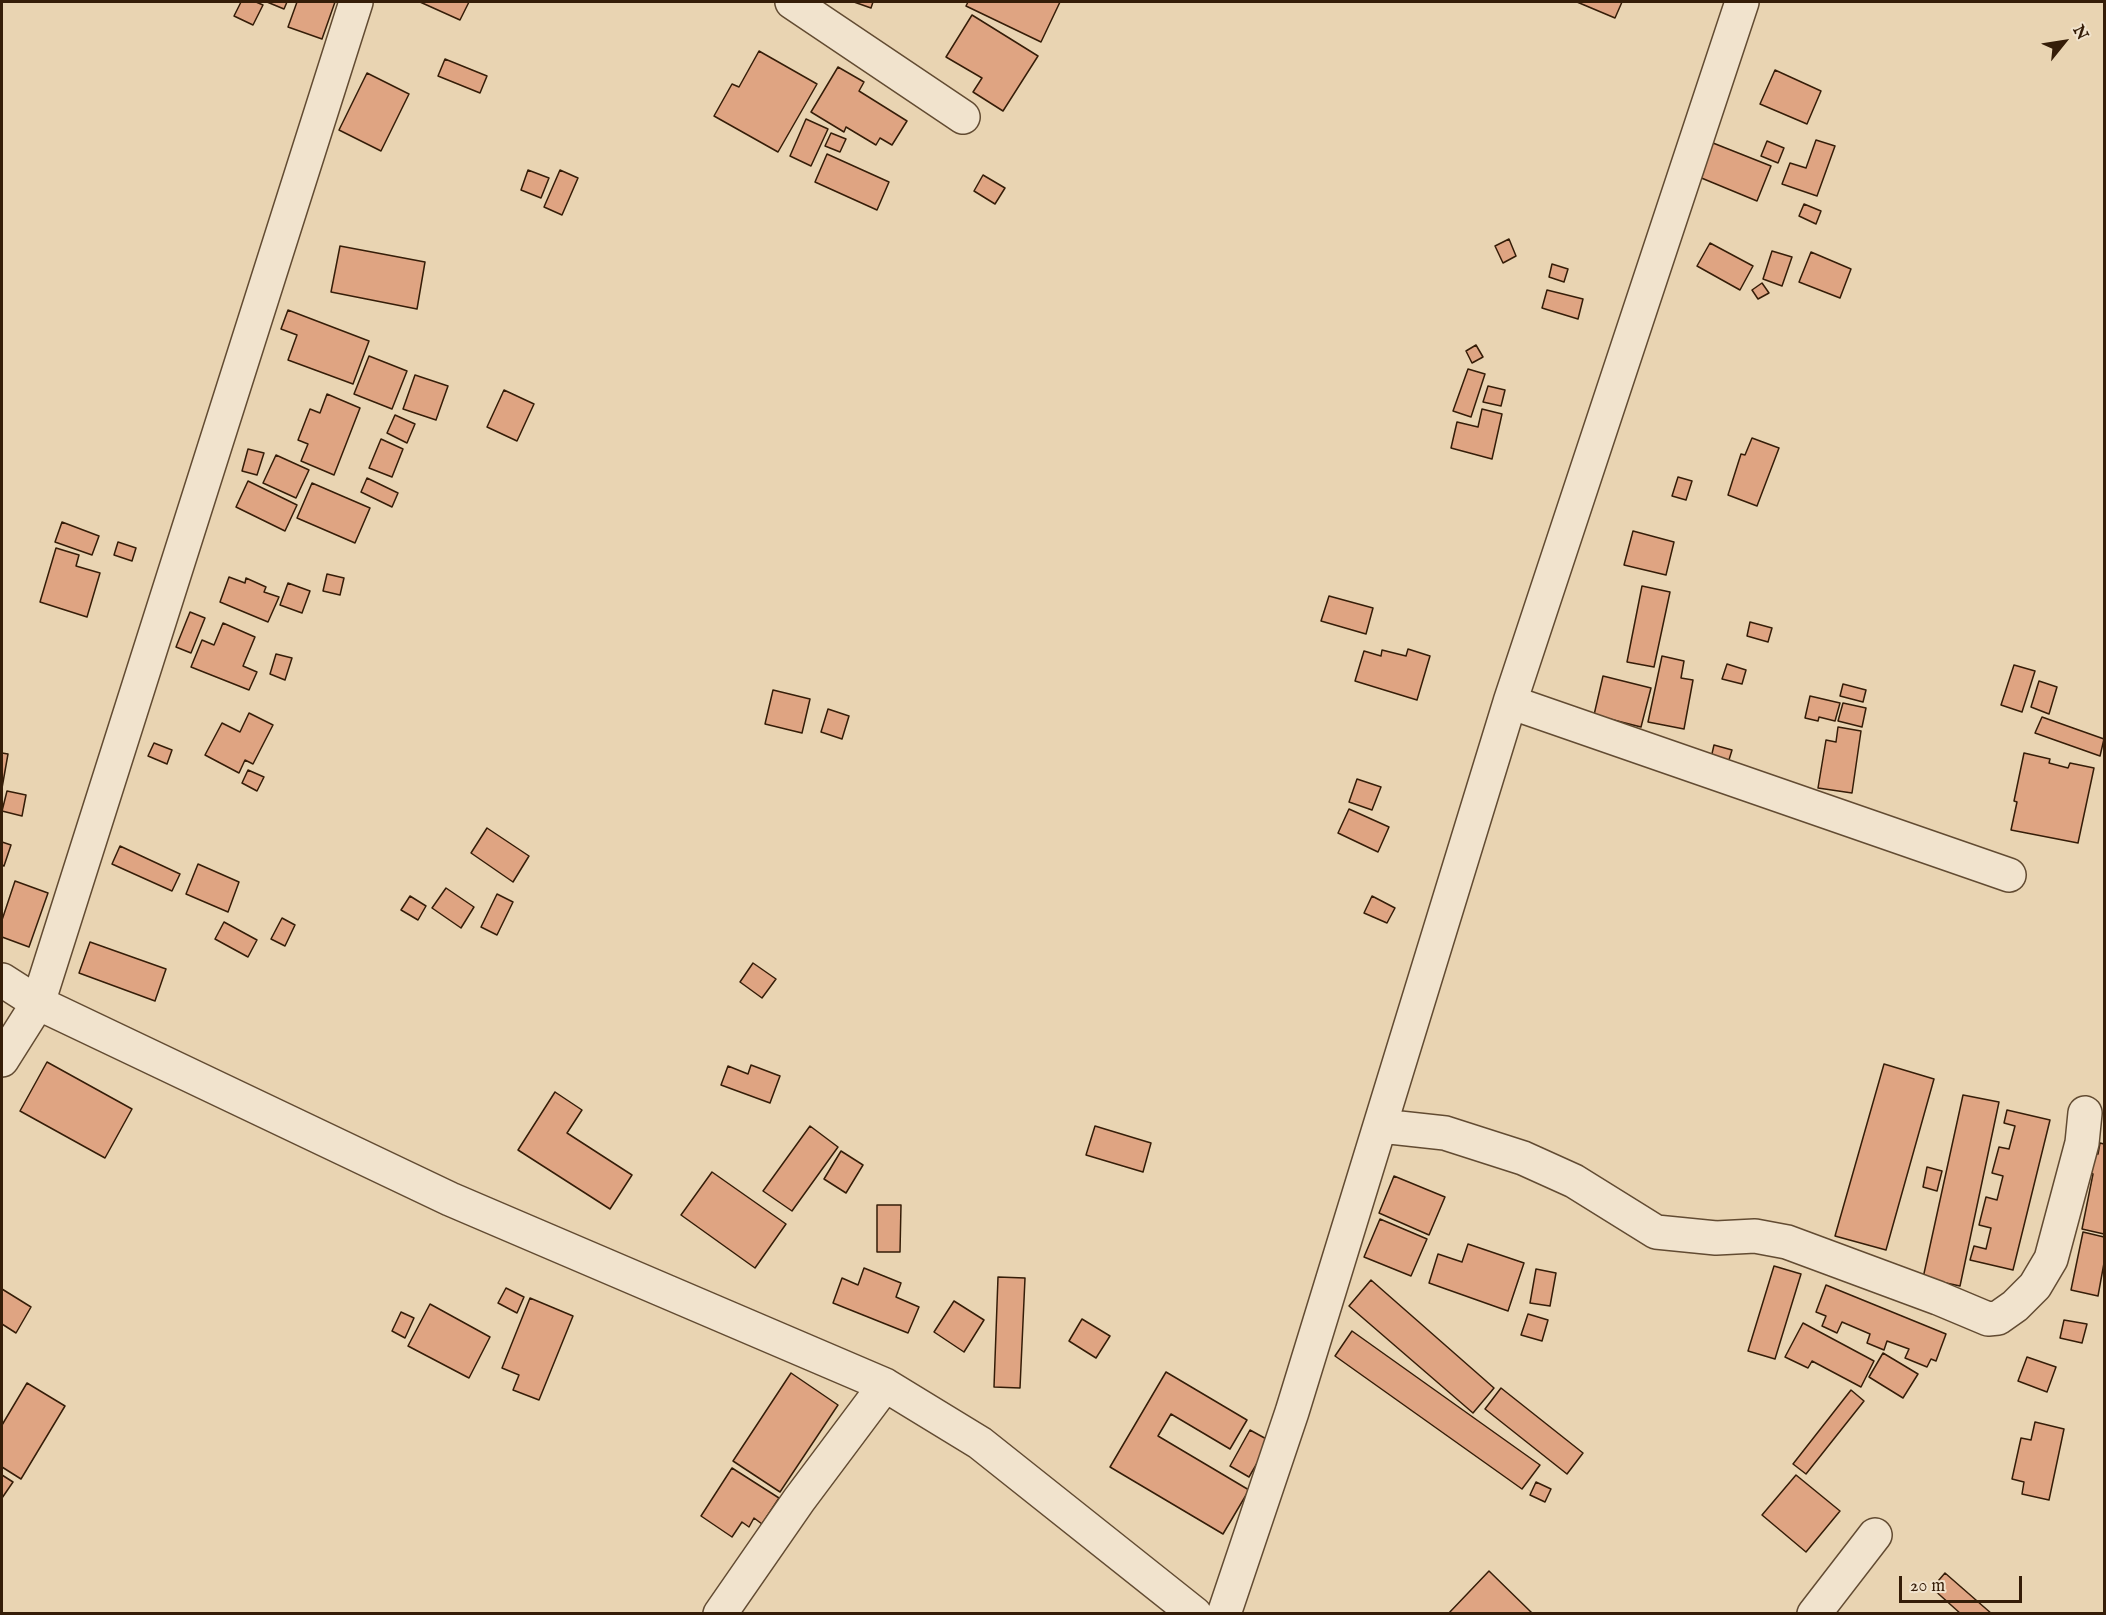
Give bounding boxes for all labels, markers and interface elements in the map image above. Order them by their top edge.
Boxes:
north arrow [2034,12,2094,72]
text: N [2067,22,2092,44]
scale bar [1902,1564,2025,1602]
text: 20 m [1910,1575,1945,1598]

